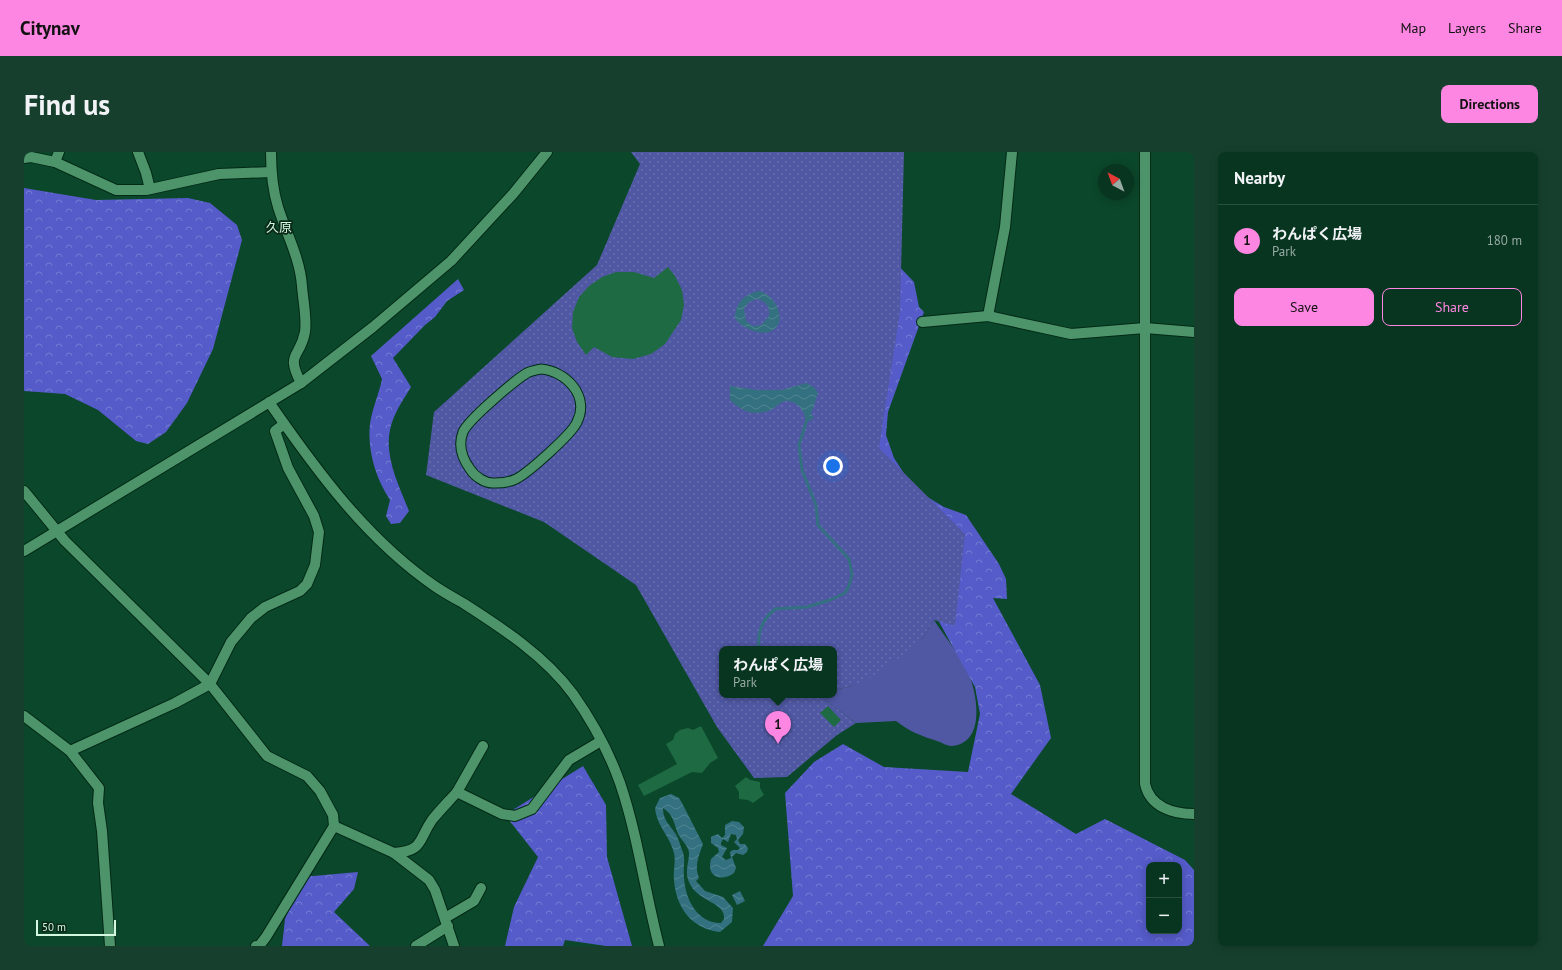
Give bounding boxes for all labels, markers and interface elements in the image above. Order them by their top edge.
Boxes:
text: Citynav [20,16,80,40]
text: Map [1400,19,1426,37]
text: Layers [1448,19,1486,37]
text: Share [1508,19,1542,37]
button: Directions [1441,85,1538,123]
text: Find us [24,86,110,123]
north arrow [1098,164,1134,200]
text: Nearby [1234,167,1285,189]
district label: 久原 [266,219,292,236]
text: わんぱく広場 [1272,224,1362,243]
text: 1 [1243,232,1251,249]
text: 180 m [1487,232,1522,249]
text: Park [1272,243,1296,260]
button: Save [1234,288,1374,326]
button: Share [1382,288,1522,326]
your location [823,456,843,476]
popup [719,646,837,698]
text: わんぱく広場 [733,655,823,674]
text: Park [733,674,757,691]
pin: 1 [765,711,791,744]
map controls [1146,862,1182,934]
button: + [1146,862,1182,898]
button: − [1146,898,1182,934]
scale bar [36,918,116,937]
text: 50 m [42,920,66,934]

